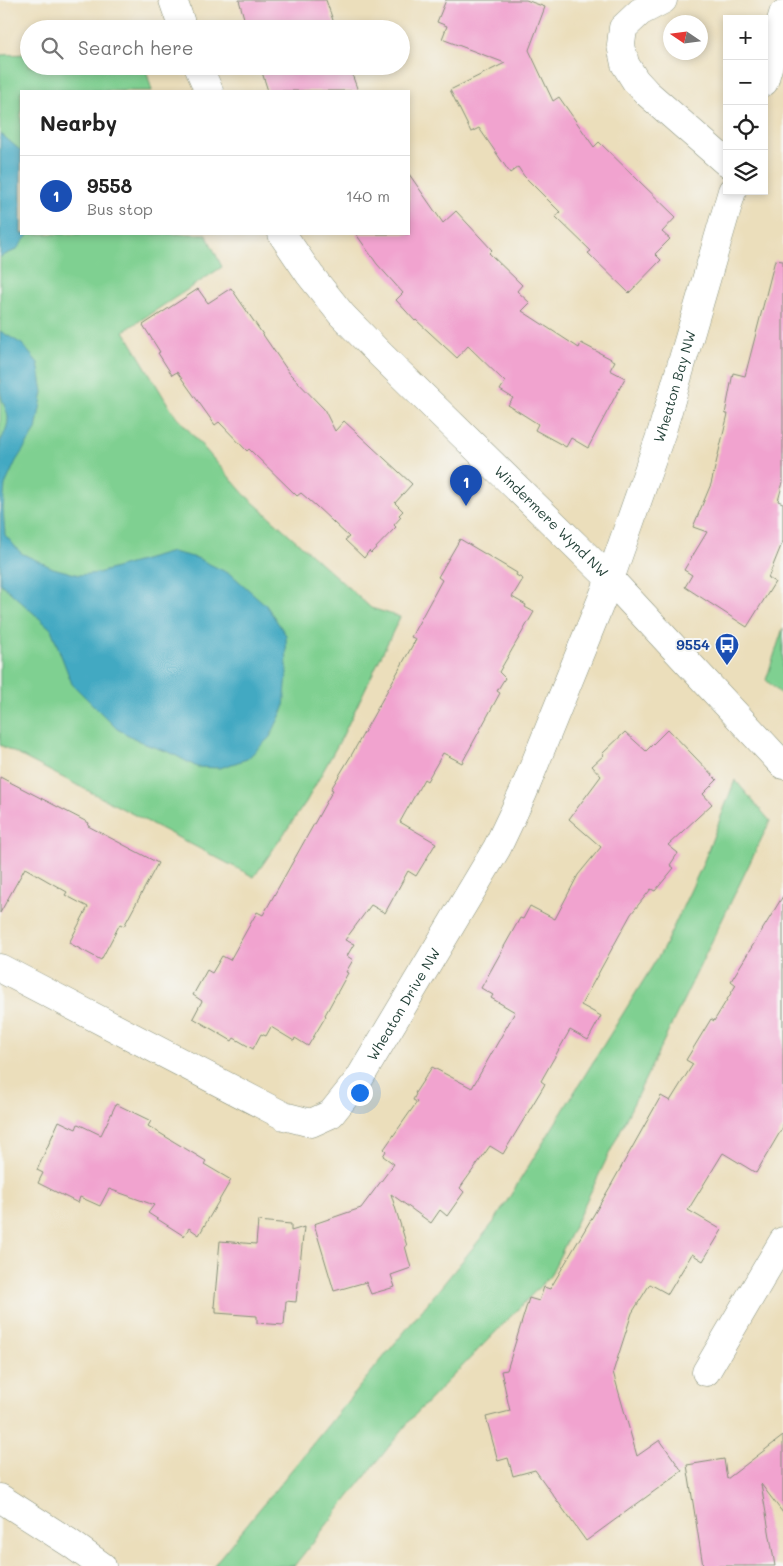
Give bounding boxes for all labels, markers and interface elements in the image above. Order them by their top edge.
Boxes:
north arrow [663,15,708,60]
map controls [723,15,768,195]
button: + [723,15,768,60]
search box [20,20,410,75]
icon: search [38,34,66,62]
text: Search here [78,35,194,60]
button: − [723,60,768,105]
button: locate [723,105,768,150]
text: Nearby [40,109,117,136]
button: layers [723,150,768,195]
text: 9558 [87,173,132,198]
text: 1 [52,185,60,206]
text: 140 m [346,185,390,206]
text: Bus stop [87,198,153,219]
street label: Wheaton Bay NW [649,328,700,445]
street label: Windermere Wynd NW [491,461,613,581]
pin: 1 [450,465,482,506]
bus stop icon: 9554 [714,632,740,666]
place label: 9554 [676,635,710,654]
street label: Wheaton Drive NW [362,944,444,1064]
your location [347,1080,373,1106]

